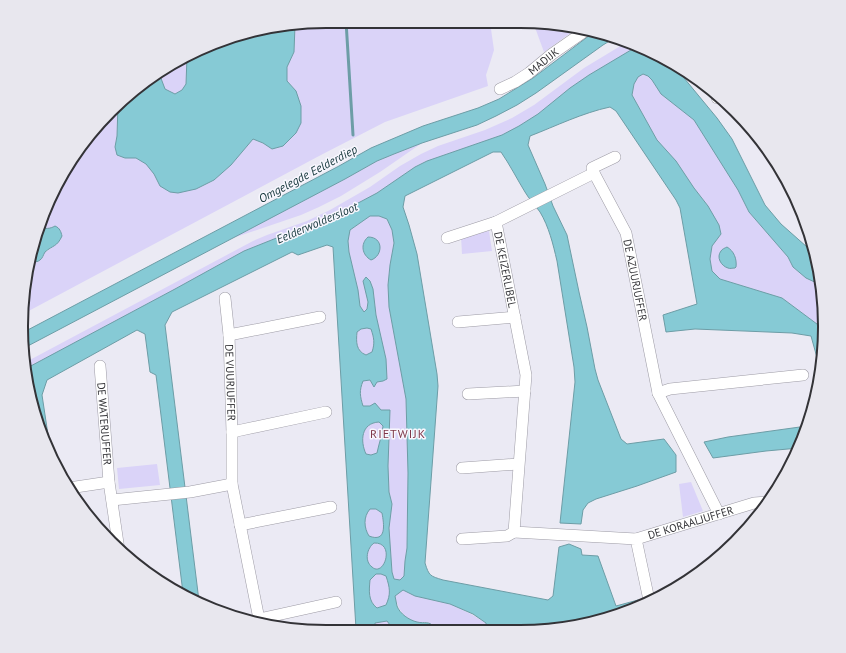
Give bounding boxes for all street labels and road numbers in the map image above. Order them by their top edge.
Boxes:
street label: MADIJK [525,44,562,78]
street label: DE KEIZERLIBEL [491,230,520,309]
street label: DE AZUURJUFFER [620,238,651,323]
street label: DE VUURJUFFER [222,344,239,422]
street label: DE WATERJUFFER [94,382,115,466]
street label: DE KORAALJUFFER [646,503,735,542]

